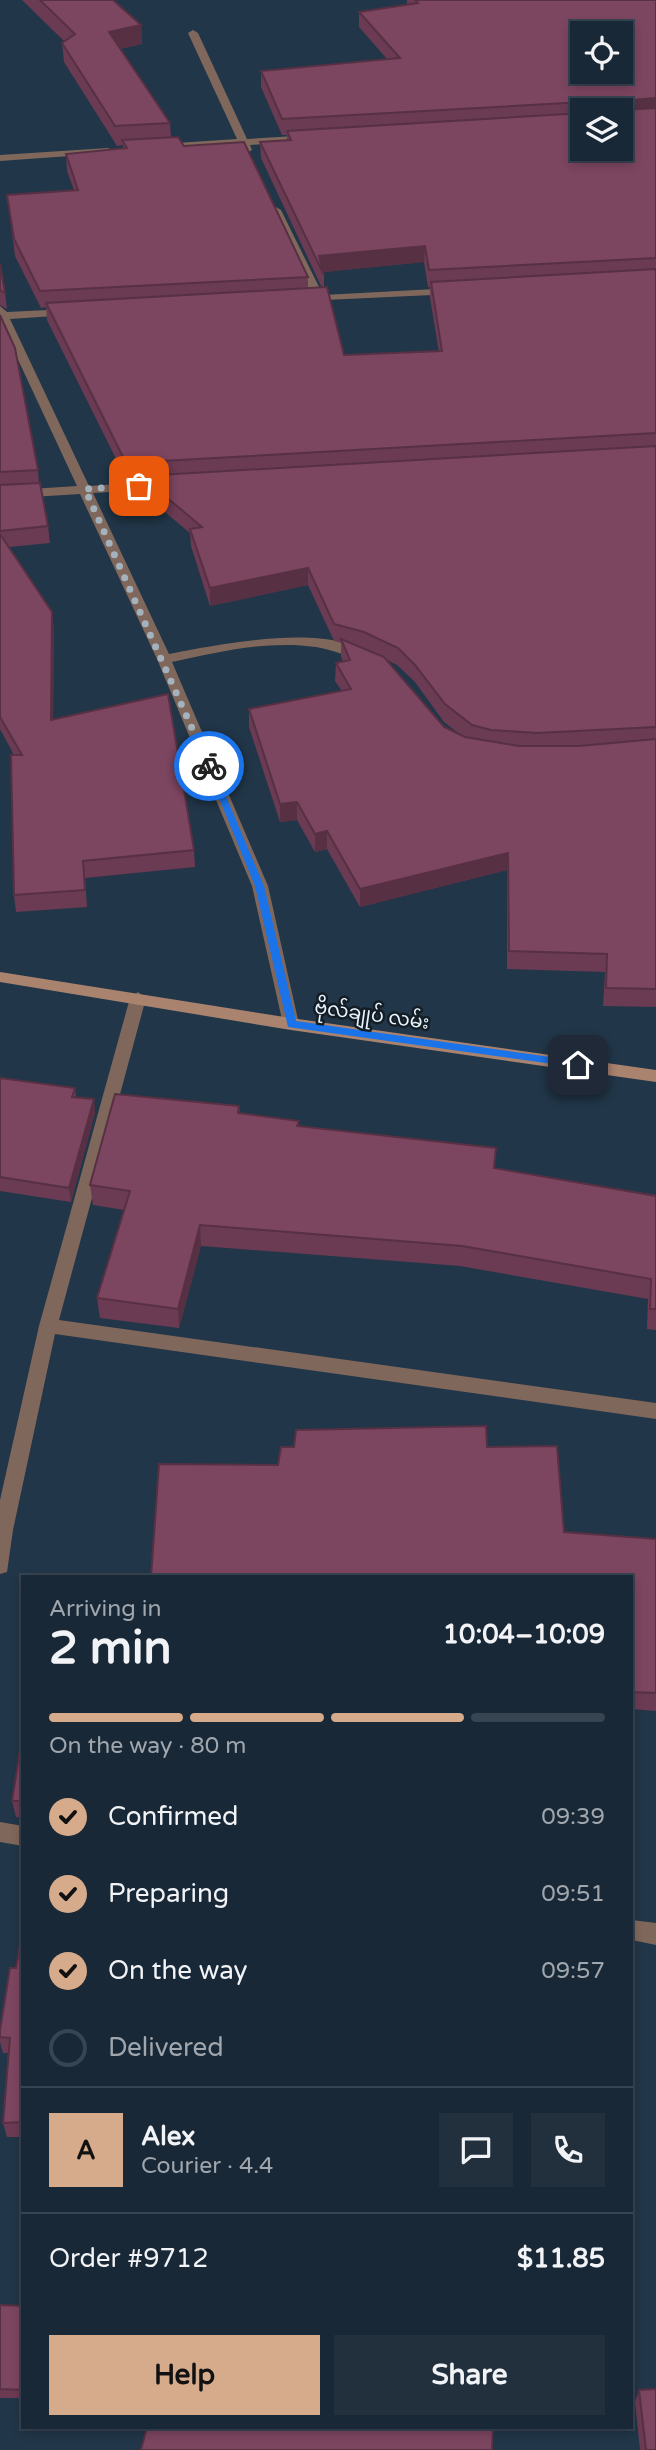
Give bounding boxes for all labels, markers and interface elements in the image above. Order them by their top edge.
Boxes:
map controls [570,21,633,161]
button: locate [570,21,633,84]
button: layers [570,98,633,161]
pin [109,456,169,516]
icon: bag [120,467,158,505]
courier [174,731,244,801]
icon: bike [190,747,228,785]
street label: ဗိုလ်ချုပ် လမ်း [312,992,431,1039]
pin [548,1035,608,1095]
icon: home [559,1046,597,1084]
text: Arriving in [49,1595,162,1623]
text: 10:04–10:09 [443,1619,605,1650]
text: 2 min [49,1621,172,1676]
text: On the way · 80 m [49,1732,246,1760]
icon: check [49,1798,87,1836]
text: Confirmed [108,1801,238,1832]
text: 09:39 [541,1803,605,1831]
icon: check [49,1875,87,1913]
text: Preparing [108,1878,229,1909]
text: 09:51 [541,1880,605,1908]
icon: check [49,1952,87,1990]
text: On the way [108,1955,248,1986]
text: 09:57 [541,1957,605,1985]
text: Delivered [108,2032,224,2063]
button: chat [439,2113,513,2187]
button: phone [531,2113,605,2187]
text: Alex [141,2121,195,2152]
text: A [76,2135,96,2166]
text: Courier · 4.4 [141,2152,273,2180]
text: Order #9712 [49,2243,209,2274]
text: $11.85 [517,2243,605,2274]
button: Help [49,2335,320,2415]
button: Share [334,2335,605,2415]

